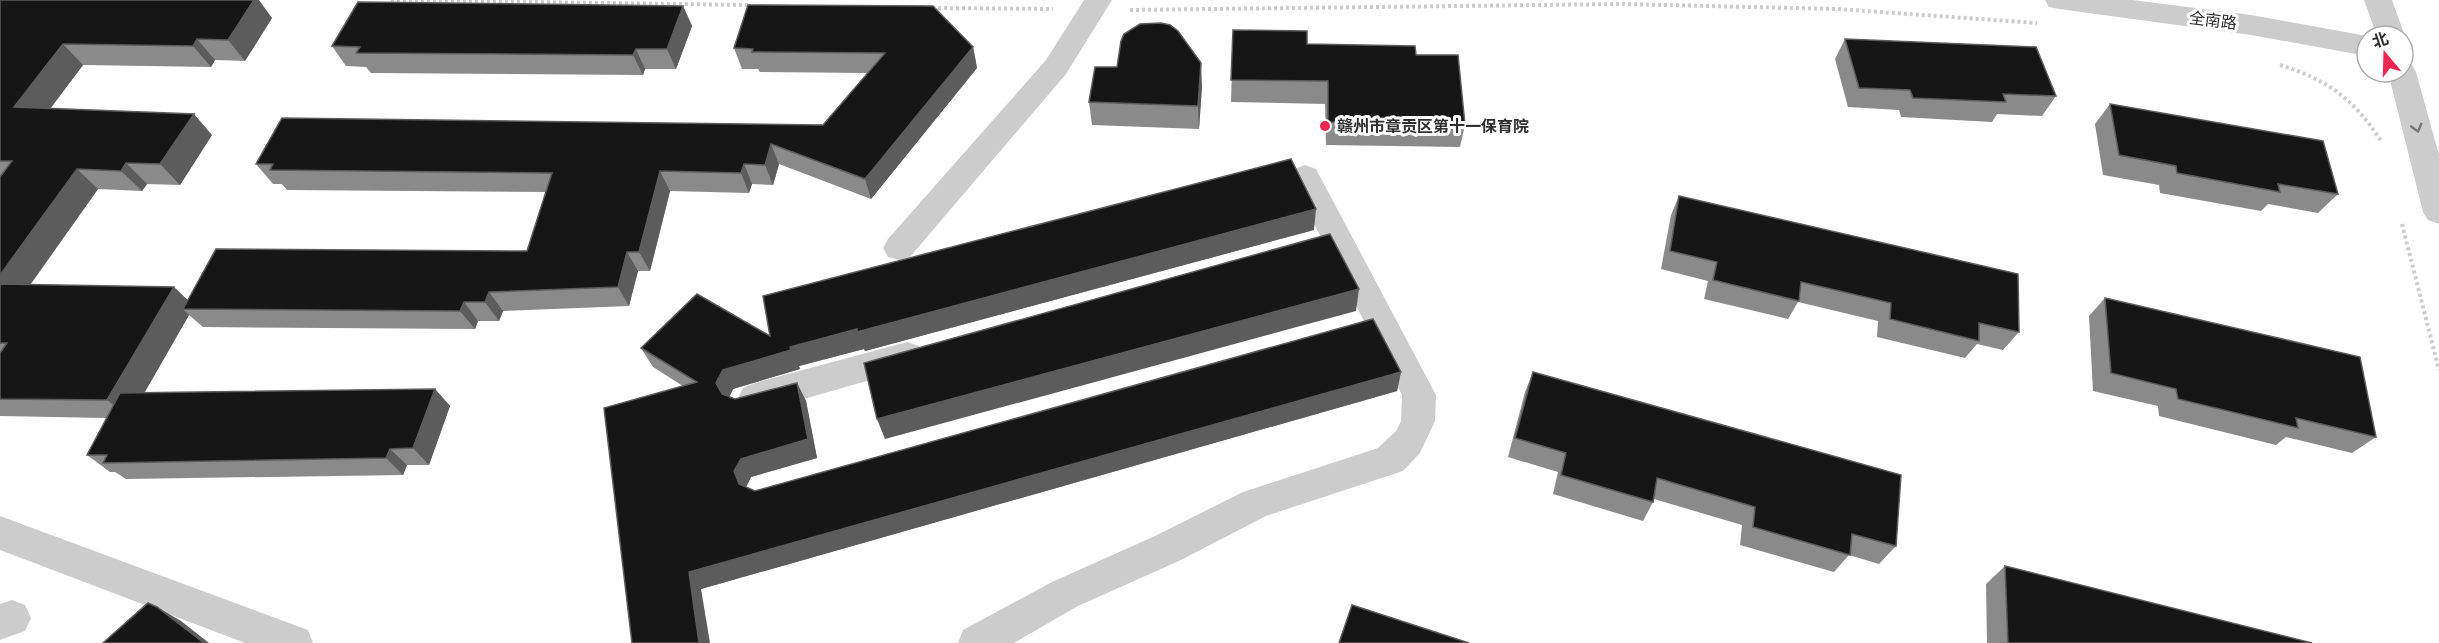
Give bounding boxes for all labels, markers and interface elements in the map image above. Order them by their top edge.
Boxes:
street label: 全南路 [2188,8,2238,33]
north arrow [2355,24,2415,84]
text: 北 [2370,29,2391,52]
place label: 赣州市章贡区第十一保育院 [1337,117,1529,136]
marker: 赣州市章贡区第十一保育院 [1318,119,1332,133]
one-way arrow [2409,123,2422,133]

